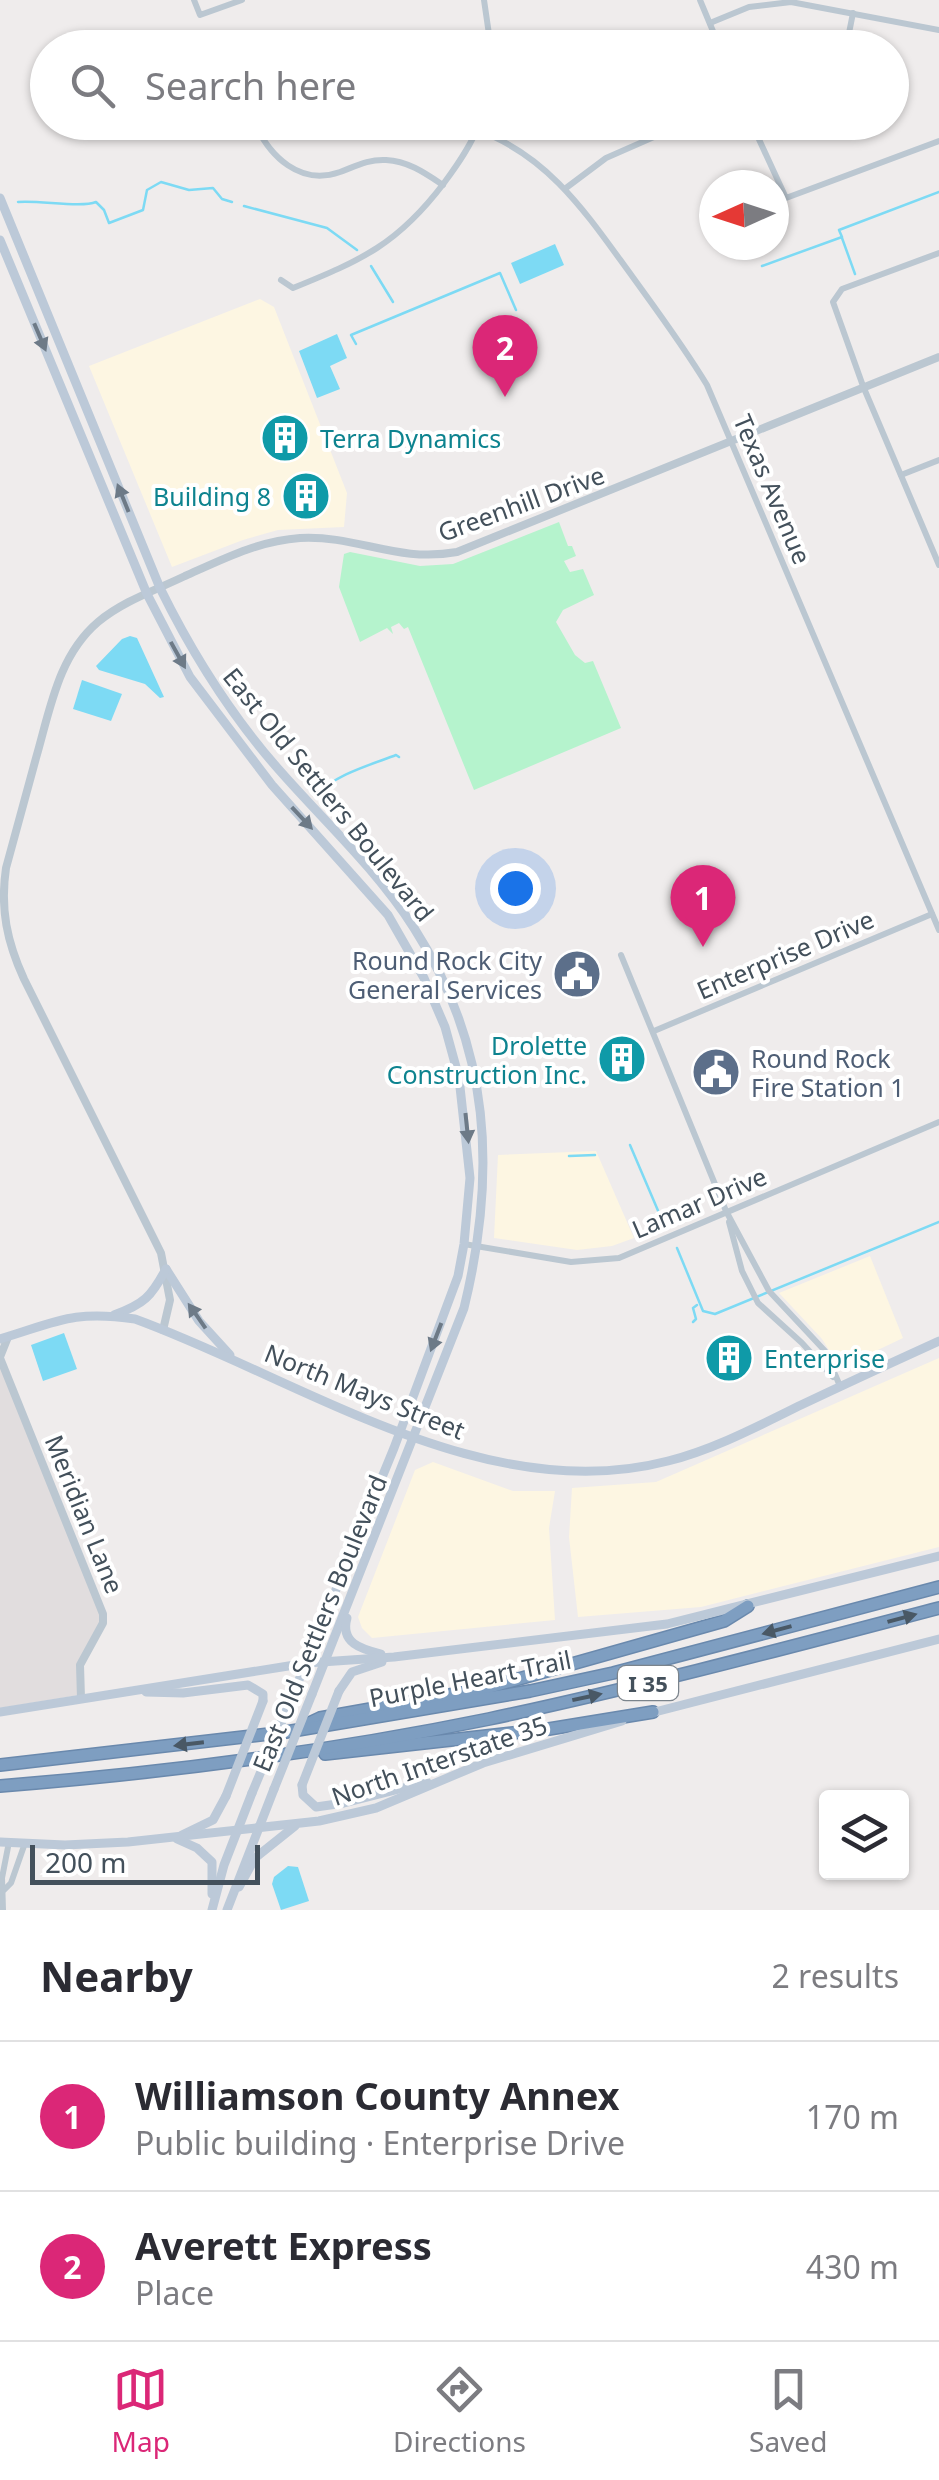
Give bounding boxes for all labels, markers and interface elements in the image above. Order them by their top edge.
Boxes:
search box [30,30,909,140]
icon: search [65,58,120,113]
text: Search here [145,59,356,111]
north arrow [699,170,789,260]
pin: 2 [472,314,538,397]
one-way arrow [33,322,49,352]
street label: Texas Avenue [726,409,820,569]
building icon: Terra Dynamics [259,412,311,464]
place label: Terra Dynamics [320,421,501,455]
street label: Greenhill Drive [433,457,609,549]
building icon: Building 8 [280,470,332,522]
place label: Building 8 [153,479,271,513]
one-way arrow [114,483,130,513]
one-way arrow [169,641,186,670]
street label: East Old Settlers Boulevard [216,660,442,928]
one-way arrow [290,806,313,830]
your location [490,863,541,914]
pin: 1 [670,864,736,947]
street label: Enterprise Drive [691,901,879,1007]
place label: Round Rock City General Services [348,943,542,1006]
public building icon: Round Rock City General Services [551,948,603,1000]
place label: Drolette Construction Inc. [387,1028,587,1091]
building icon: Drolette Construction Inc. [596,1033,648,1085]
place label: Round Rock Fire Station 1 [751,1041,904,1104]
public building icon: Round Rock Fire Station 1 [690,1046,742,1098]
one-way arrow [459,1113,475,1145]
street label: Lamar Drive [626,1158,772,1246]
one-way arrow [188,1303,207,1329]
one-way arrow [428,1323,443,1353]
building icon: Enterprise [703,1332,755,1384]
street label: North Mays Street [260,1335,470,1447]
place label: Enterprise [764,1341,885,1375]
street label: Meridian Lane [38,1430,132,1598]
street label: East Old Settlers Boulevard [244,1470,394,1776]
one-way arrow [887,1609,918,1625]
one-way arrow [761,1623,792,1639]
street label: Purple Heart Trail [366,1642,574,1714]
road number: I 35 [618,1666,678,1700]
one-way arrow [572,1689,603,1704]
street label: North Interstate 35 [327,1707,551,1813]
one-way arrow [173,1736,205,1752]
map controls [819,1790,909,1880]
button: layers [819,1790,909,1880]
scale bar [30,1840,260,1884]
text: 200 m [45,1843,127,1881]
text: Nearby [40,1947,193,2004]
text: 2 results [772,1954,899,1997]
text: Williamson County Annex [135,2069,620,2121]
text: 1 [63,2095,82,2138]
text: 170 m [806,2095,899,2138]
text: Public building · Enterprise Drive [135,2121,625,2164]
text: Averett Express [135,2219,432,2271]
text: 2 [63,2245,82,2288]
text: 430 m [806,2245,899,2288]
text: Place [135,2271,214,2314]
tab: Map [112,2362,170,2460]
tab: Directions [393,2362,526,2460]
tab: Saved [749,2362,827,2460]

